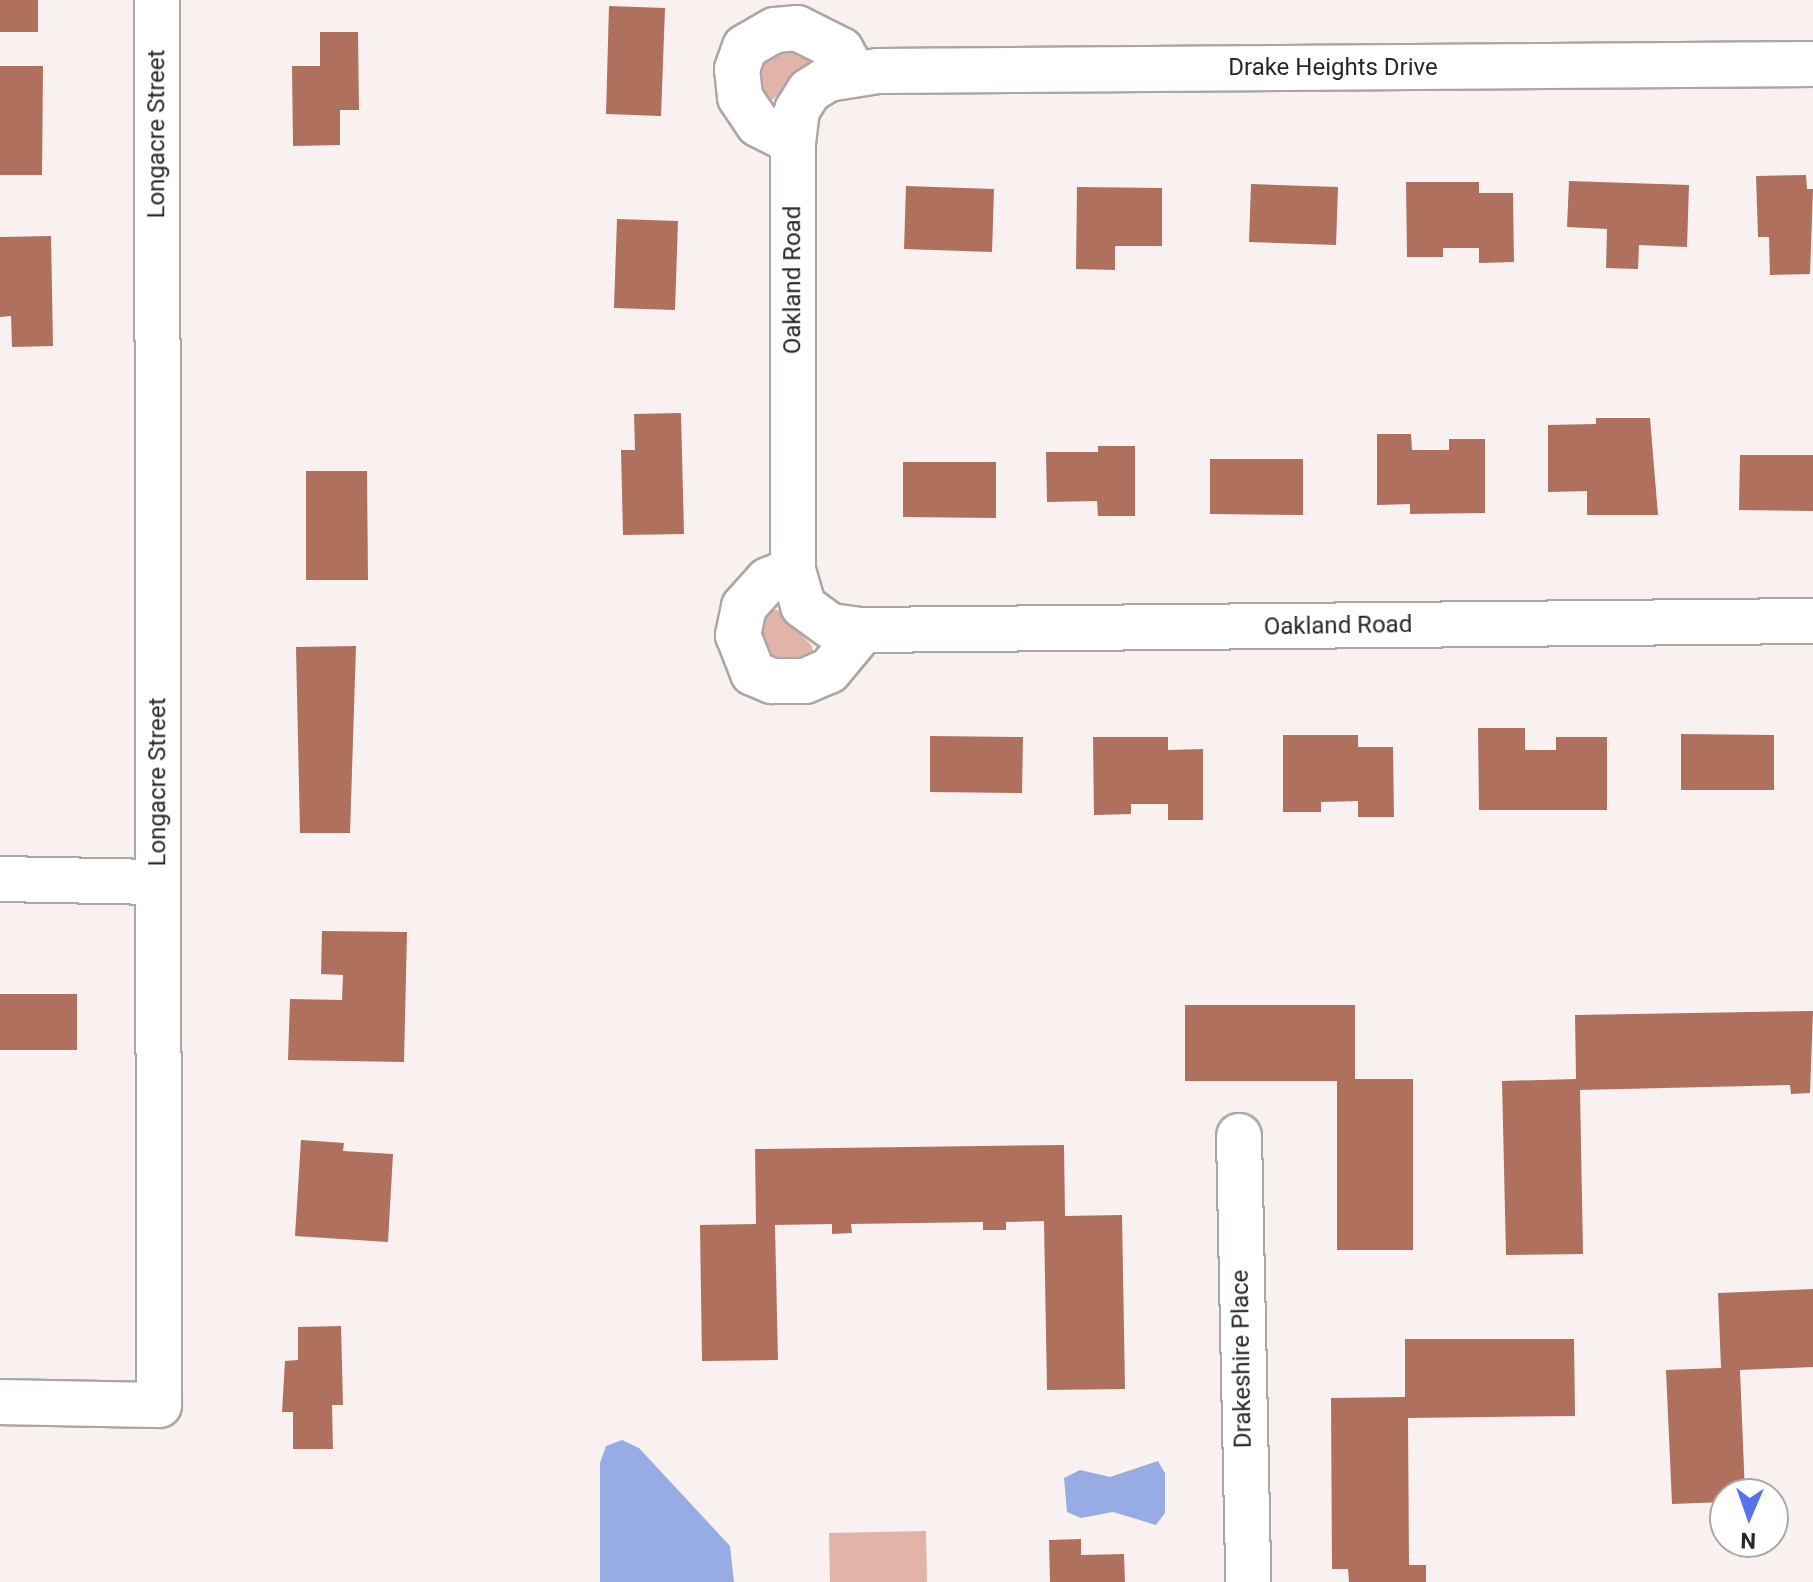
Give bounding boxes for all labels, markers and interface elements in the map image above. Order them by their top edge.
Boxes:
street label: Longacre Street [143,50,171,218]
street label: Drake Heights Drive [1228,54,1438,82]
street label: Oakland Road [779,206,807,354]
street label: Oakland Road [1264,610,1412,642]
street label: Longacre Street [144,698,172,866]
street label: Drakeshire Place [1226,1270,1258,1448]
north arrow [1709,1478,1789,1558]
text: N [1740,1528,1756,1553]

